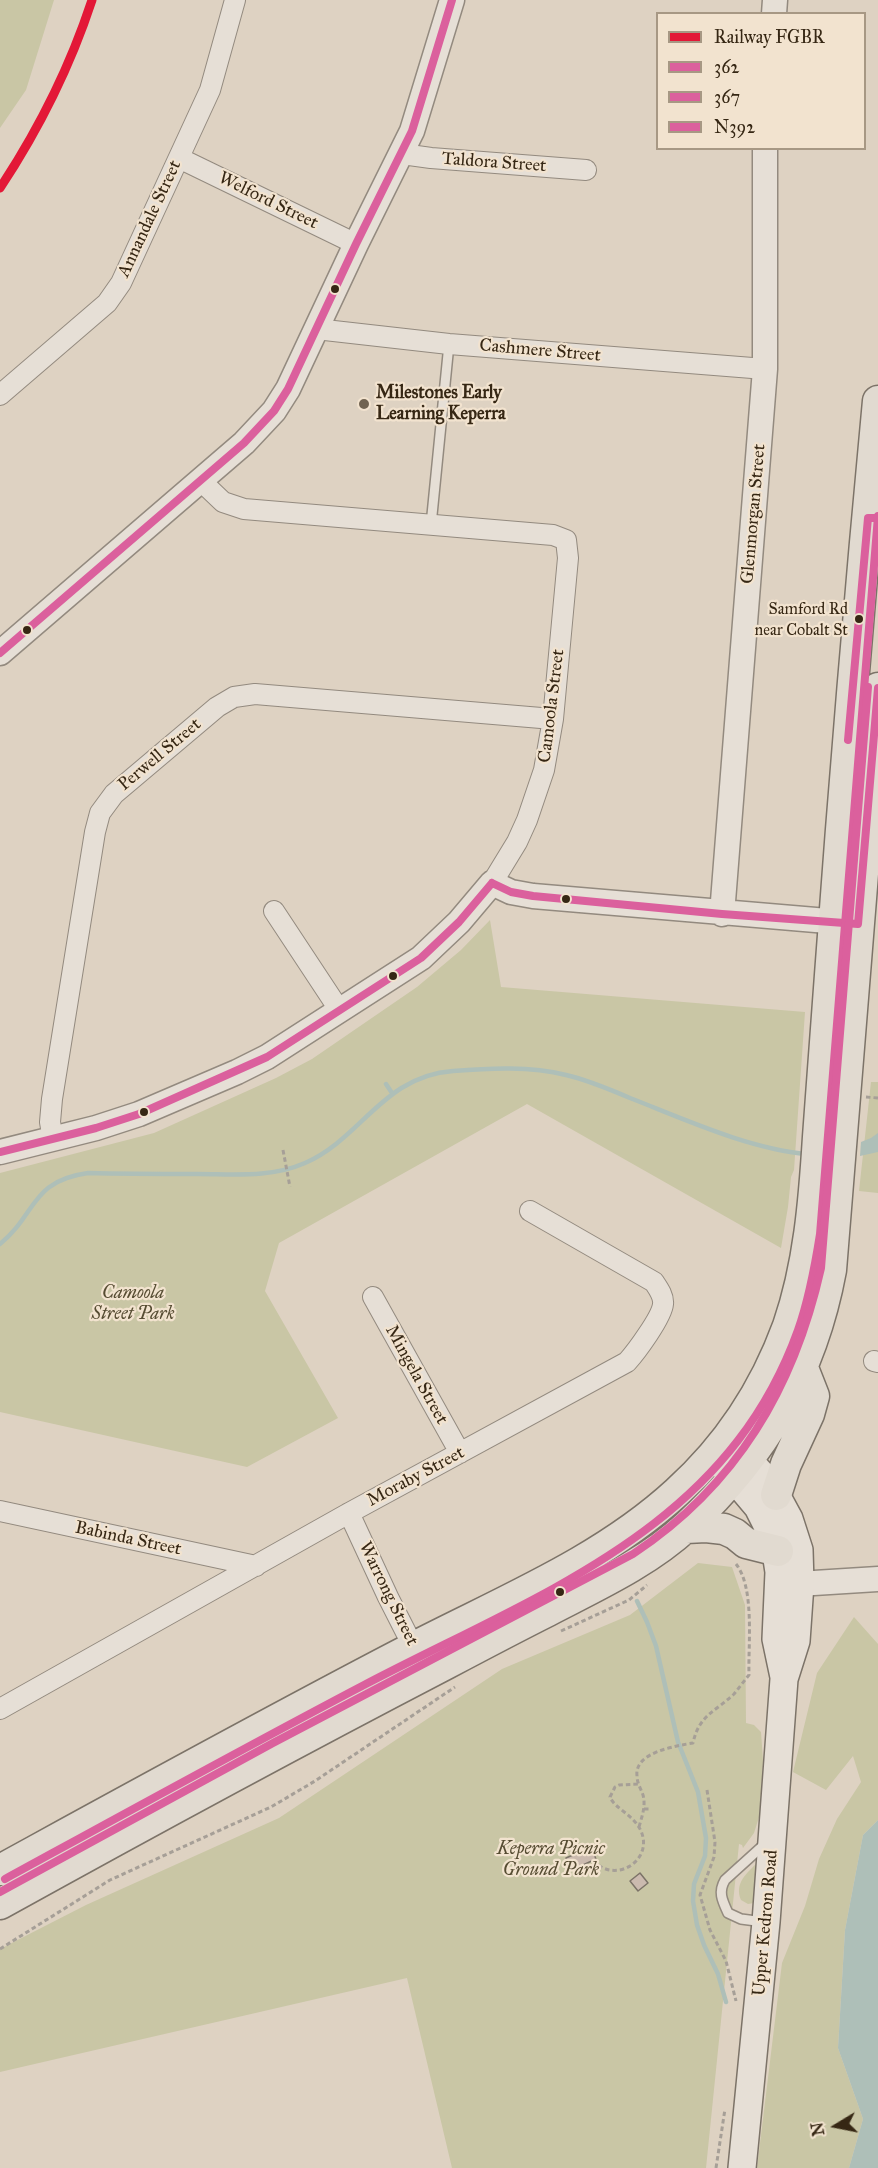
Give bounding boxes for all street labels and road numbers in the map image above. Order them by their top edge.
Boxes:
street label: Taldora Street [441,149,547,177]
street label: Annandale Street [113,157,187,281]
street label: Welford Street [215,168,321,234]
street label: Cashmere Street [478,335,602,367]
street label: Glenmorgan Street [737,443,771,585]
street label: Camoola Street [534,648,570,764]
street label: Perwell Street [114,714,206,796]
street label: Mingela Street [380,1322,452,1428]
street label: Moraby Street [364,1442,468,1512]
street label: Babinda Street [73,1517,183,1561]
street label: Warrong Street [353,1538,423,1650]
street label: Upper Kedron Road [749,1849,783,1997]

